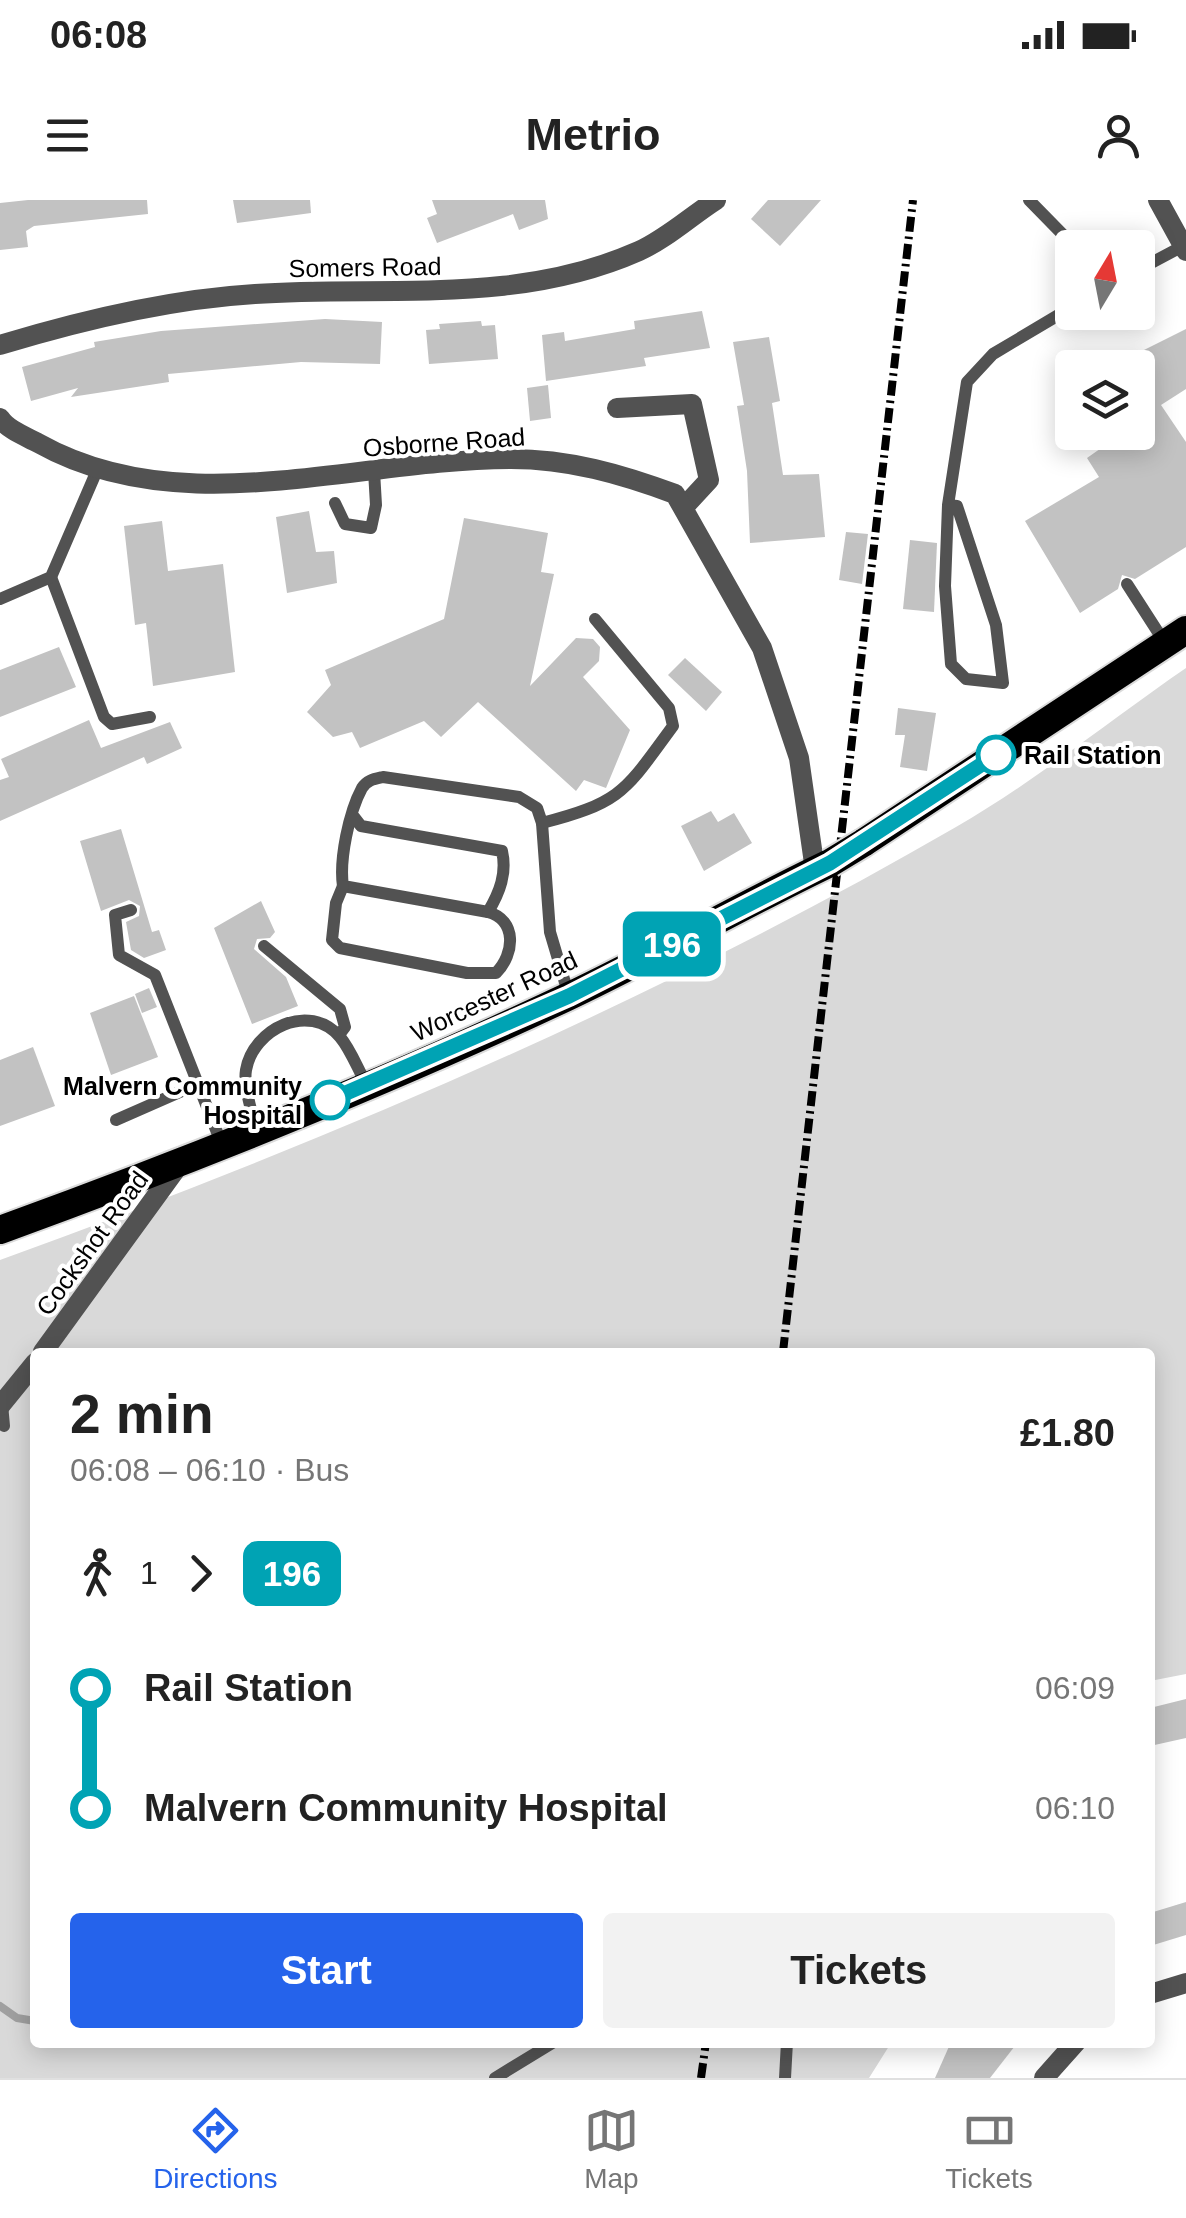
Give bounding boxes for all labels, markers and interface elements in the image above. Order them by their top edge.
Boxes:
text: 06:08 [50,14,147,56]
icon: menu [40,108,95,163]
icon: person [1091,108,1146,163]
text: Metrio [526,109,661,160]
north arrow [1055,230,1155,330]
map controls [1055,230,1155,450]
street label: Somers Road [288,252,442,282]
button: layers [1055,350,1155,450]
street label: Osborne Road [362,422,526,462]
marker: Rail Station [977,736,1015,774]
place label: Rail Station [1024,741,1162,769]
line badge: 196 [614,912,730,976]
text: 196 [643,925,701,964]
street label: Worcester Road [406,945,582,1047]
place label: Malvern Community Hospital [63,1072,302,1129]
marker: Malvern Community Hospital [311,1081,349,1119]
street label: Cockshot Road [30,1166,154,1320]
text: 2 min [70,1383,214,1445]
text: £1.80 [1020,1412,1115,1454]
text: 06:08 – 06:10 · Bus [70,1452,349,1488]
icon: walk [70,1546,125,1601]
icon: forward [173,1546,228,1601]
text: 196 [263,1554,321,1593]
text: 1 [140,1555,158,1591]
text: Rail Station [144,1667,353,1709]
text: 06:09 [1035,1670,1115,1706]
text: Malvern Community Hospital [144,1787,668,1829]
text: 06:10 [1035,1790,1115,1826]
button: Start [70,1913,583,2028]
button: Tickets [603,1913,1115,2028]
tab: Directions [153,2103,278,2195]
tab: Map [584,2103,639,2195]
tab: Tickets [945,2103,1033,2195]

